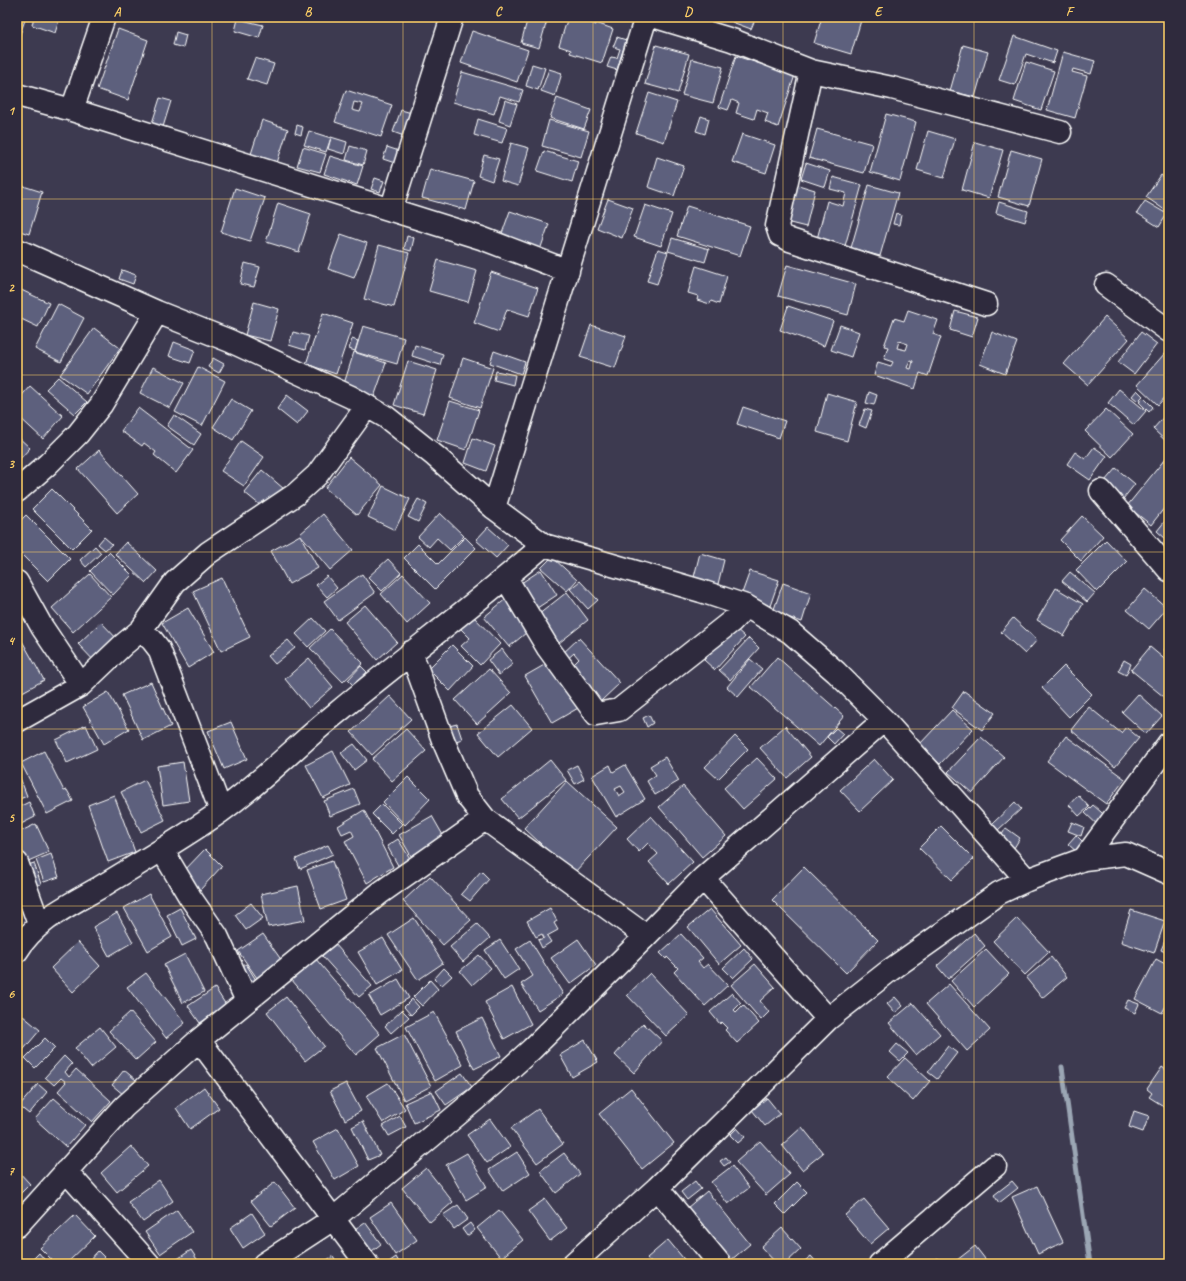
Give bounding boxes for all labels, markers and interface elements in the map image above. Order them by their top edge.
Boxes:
text: A [114,4,122,20]
text: B [305,4,313,20]
text: C [495,4,503,20]
text: D [684,4,693,20]
text: E [875,4,884,20]
text: F [1066,4,1075,20]
text: 1 [8,103,16,119]
text: 2 [8,280,15,296]
text: 3 [8,456,15,472]
text: 4 [8,633,16,649]
text: 5 [8,810,15,826]
text: 6 [8,986,15,1002]
text: 7 [8,1163,15,1179]

